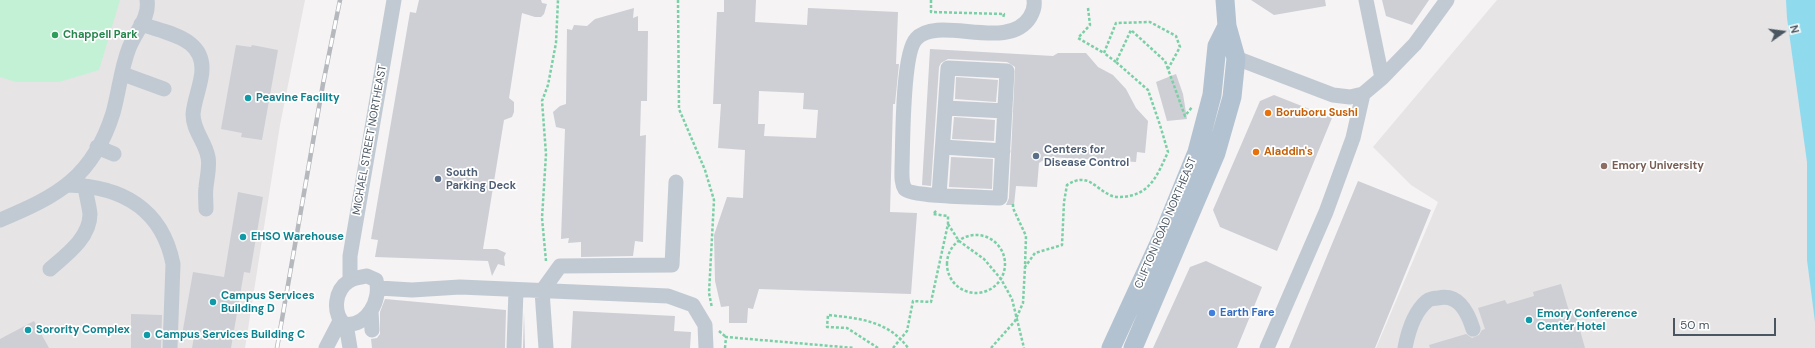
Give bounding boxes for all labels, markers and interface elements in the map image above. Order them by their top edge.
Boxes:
north arrow [1763,12,1803,52]
text: N [1787,24,1802,35]
place label: Chappell Park [63,28,138,42]
marker: Chappell Park [50,30,60,40]
street label: MICHAEL STREET NORTHEAST [350,64,390,216]
place label: Peavine Facility [256,91,340,105]
marker: Peavine Facility [243,93,253,103]
place label: Boruboru Sushi [1276,106,1358,120]
marker: Boruboru Sushi [1263,108,1273,118]
place label: Centers for Disease Control [1044,143,1129,169]
place label: Aladdin's [1264,145,1313,159]
marker: Aladdin's [1251,147,1261,157]
marker: Centers for Disease Control [1031,151,1041,161]
street label: CLIFTON ROAD NORTHEAST [1132,155,1200,291]
place label: Emory University [1612,159,1704,173]
marker: Emory University [1599,161,1609,171]
place label: South Parking Deck [446,166,516,192]
marker: South Parking Deck [433,174,443,184]
place label: EHSO Warehouse [251,230,344,244]
marker: EHSO Warehouse [238,232,248,242]
place label: Campus Services Building D [221,289,314,315]
marker: Campus Services Building D [208,297,218,307]
place label: Earth Fare [1220,306,1275,320]
place label: Emory Conference Center Hotel [1537,307,1637,333]
marker: Earth Fare [1207,308,1217,318]
scale bar [1675,310,1778,336]
marker: Emory Conference Center Hotel [1524,315,1534,325]
text: 50 m [1680,317,1709,333]
place label: Sorority Complex [36,323,130,337]
marker: Sorority Complex [23,325,33,335]
place label: Campus Services Building C [155,328,305,342]
marker: Campus Services Building C [142,330,152,340]

